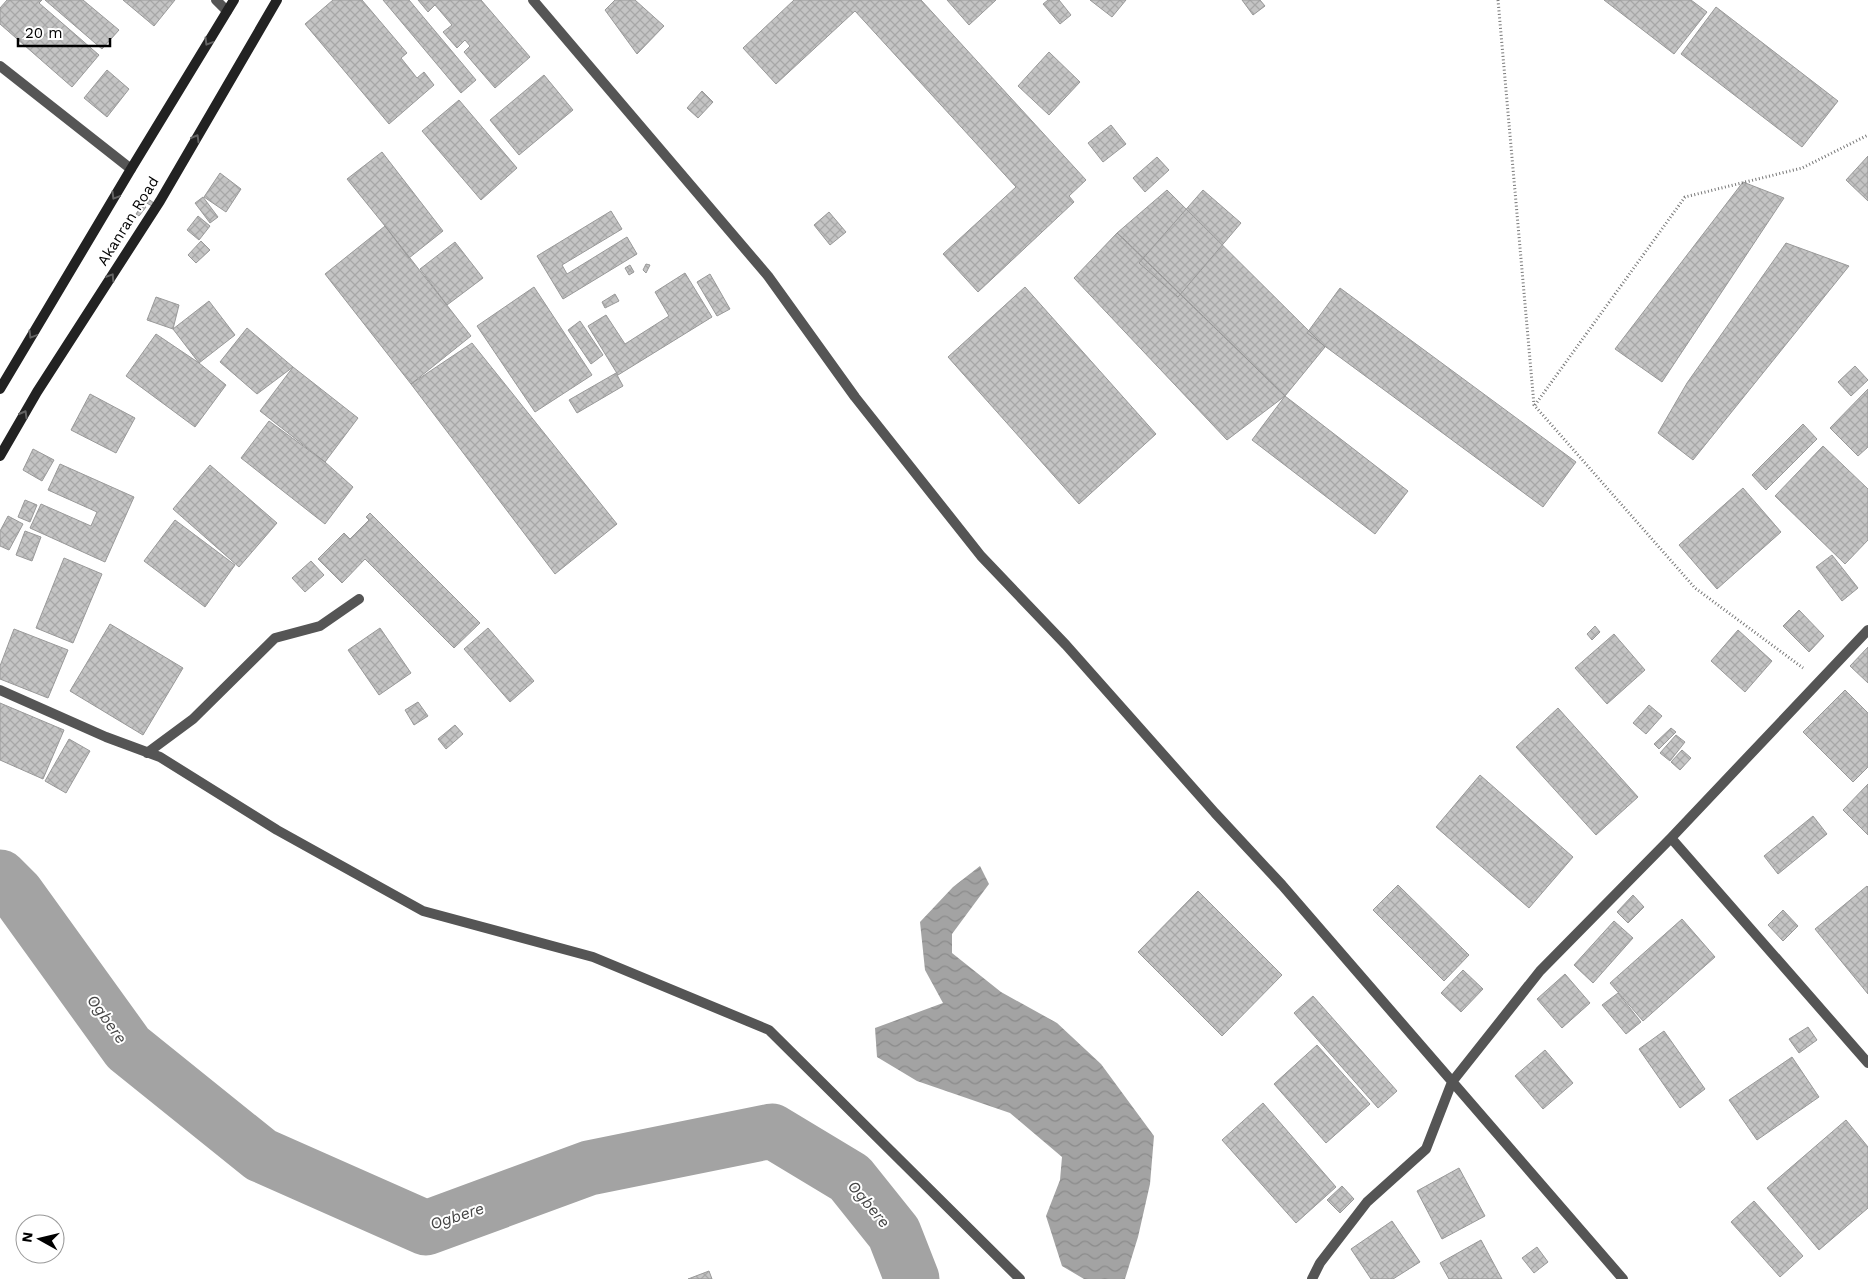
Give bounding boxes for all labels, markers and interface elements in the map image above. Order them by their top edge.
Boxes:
scale bar [18,15,110,47]
text: 20 m [25,24,63,42]
one-way arrow [205,36,215,45]
one-way arrow [189,135,199,144]
street label: Akanran Road [93,173,163,269]
one-way arrow [111,190,121,199]
one-way arrow [105,273,114,282]
one-way arrow [28,330,38,339]
one-way arrow [18,411,28,420]
water label: Ogbere [83,991,131,1047]
water label: Ogbere [844,1177,894,1231]
water label: Ogbere [428,1198,486,1234]
north arrow [15,1214,65,1264]
text: N [18,1231,36,1243]

